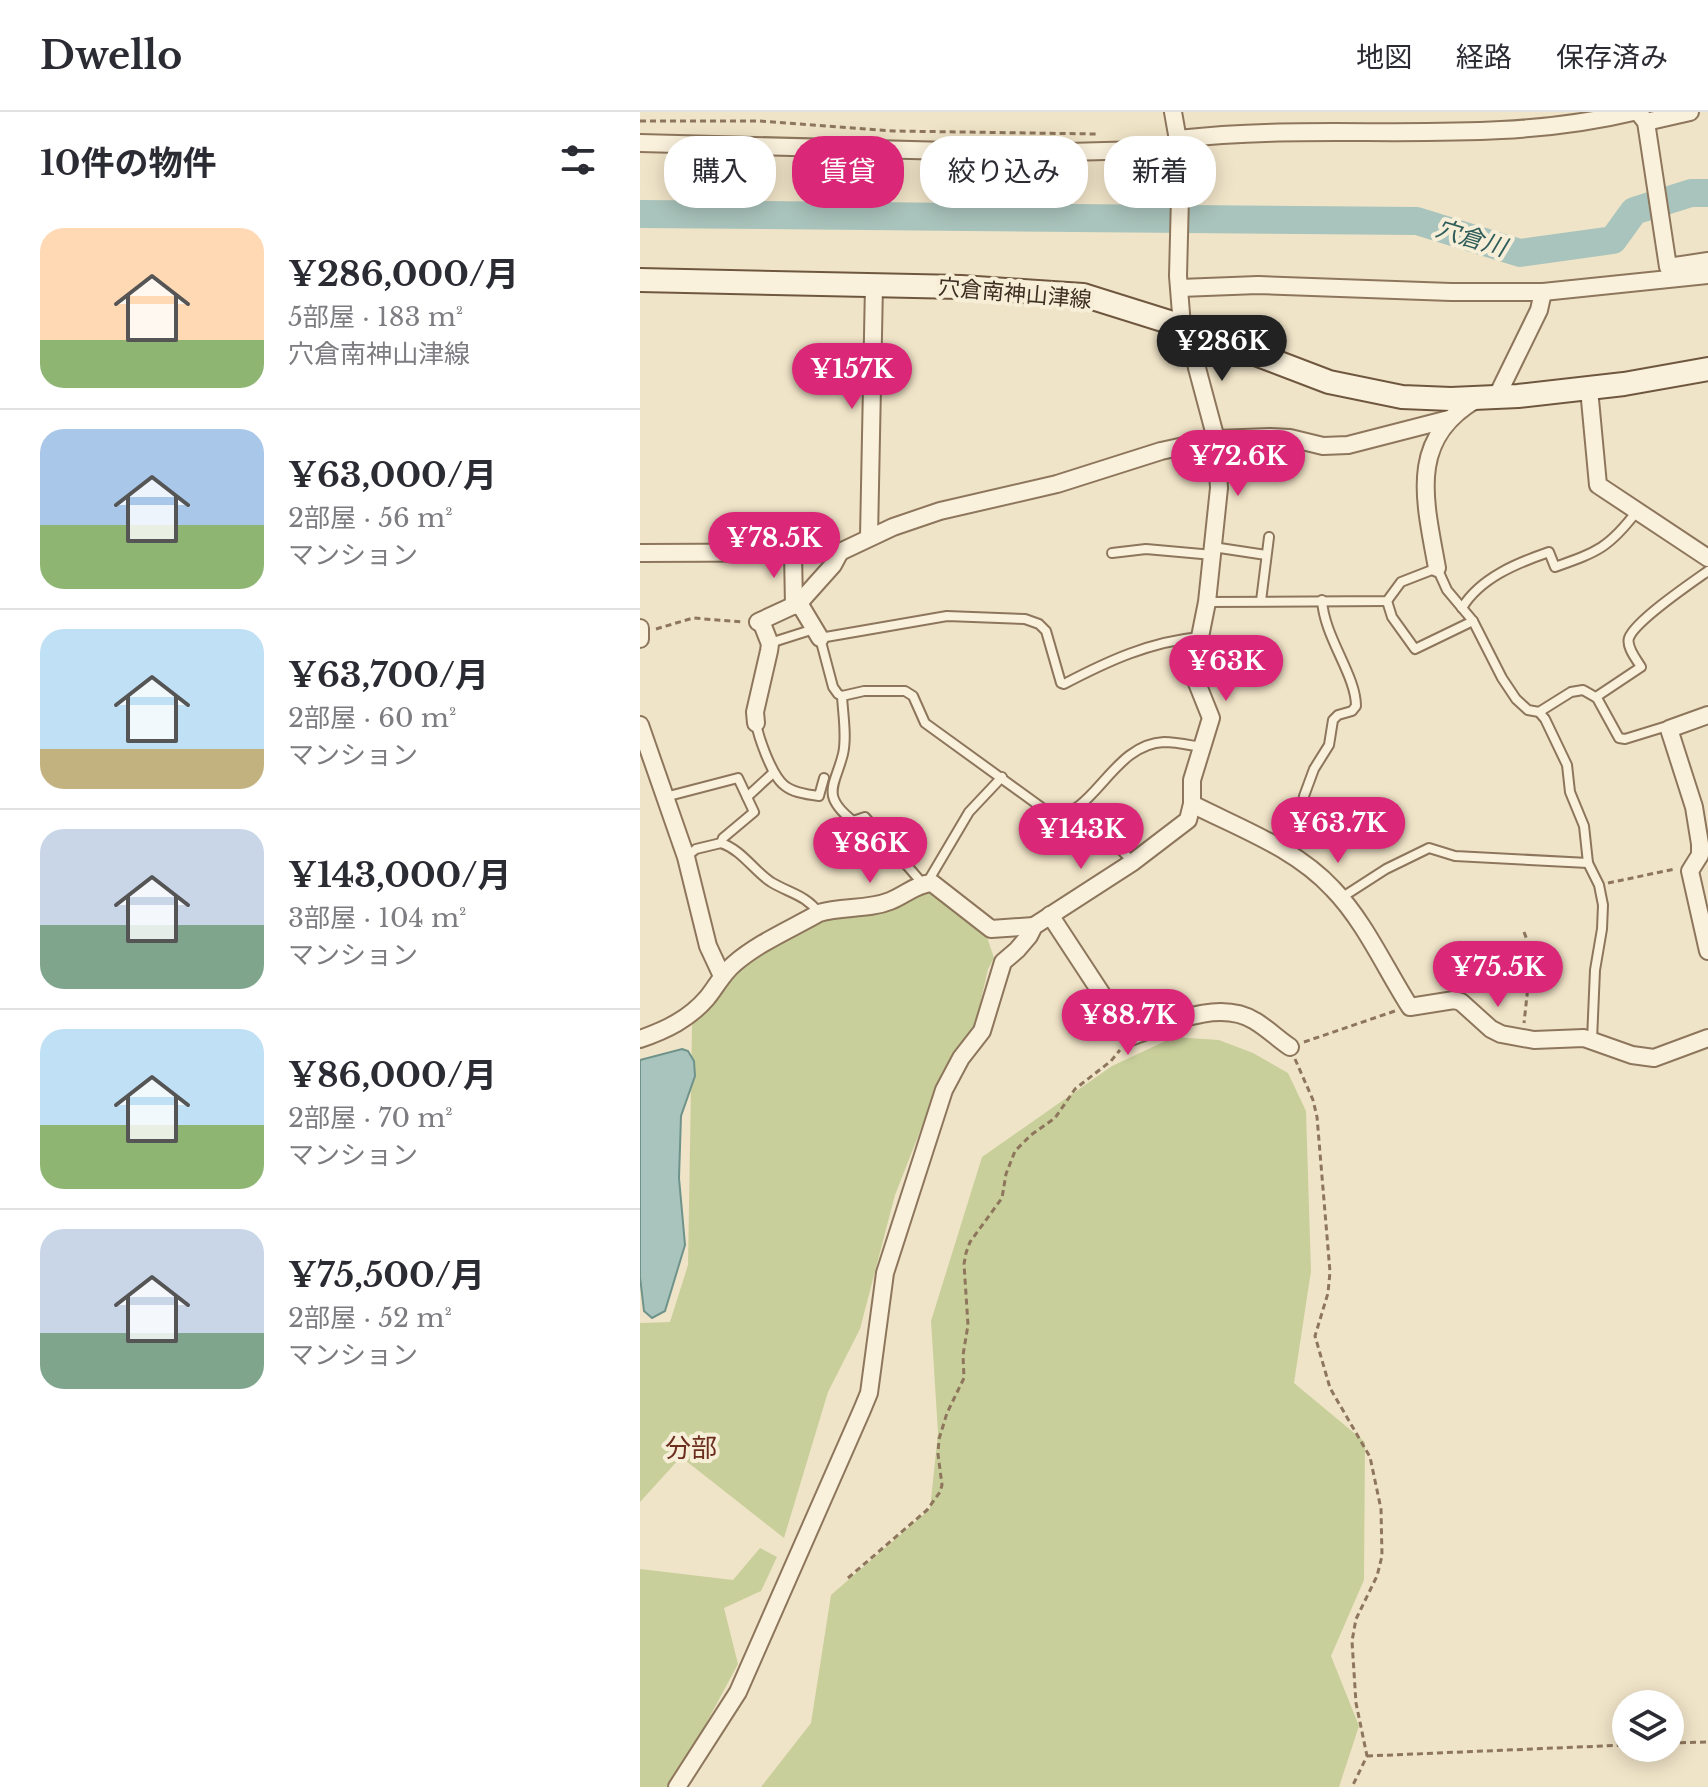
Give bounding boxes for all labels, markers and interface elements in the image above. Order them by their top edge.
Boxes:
text: Dwello [40,32,182,79]
text: 地図 [1356,40,1412,75]
text: 経路 [1456,40,1512,75]
text: 保存済み [1556,40,1668,75]
chip: 購入 [664,136,776,208]
chip: 賃貸 [792,136,904,208]
chip: 絞り込み [920,136,1088,208]
chip: 新着 [1104,136,1216,208]
icon: filters [556,138,600,182]
text: 10件の物件 [40,142,217,184]
water label: 穴倉川 [1432,213,1513,263]
text: ¥286,000/月 [288,253,519,295]
icon: home [104,260,200,356]
street label: 穴倉南神山津線 [937,273,1093,314]
text: 5部屋 · 183 m² [288,301,463,333]
pin: ¥286K [1166,315,1278,383]
text: ¥286K [1175,325,1269,357]
text: 穴倉南神山津線 [288,338,470,370]
pin: ¥157K [796,343,908,411]
text: ¥157K [810,353,894,385]
pin: ¥72.6K [1173,430,1303,498]
text: ¥72.6K [1189,440,1287,472]
text: ¥63,000/月 [288,454,497,496]
icon: home [104,461,200,557]
text: 2部屋 · 56 m² [288,502,453,534]
pin: ¥78.5K [709,512,839,580]
text: ¥78.5K [726,522,822,554]
text: マンション [288,539,418,571]
pin: ¥63K [1179,635,1273,703]
text: ¥63K [1187,645,1265,677]
text: ¥63,700/月 [288,654,489,696]
icon: home [104,661,200,757]
text: 2部屋 · 60 m² [288,702,456,734]
text: マンション [288,739,418,771]
pin: ¥63.7K [1273,797,1403,865]
pin: ¥143K [1025,803,1137,871]
text: ¥63.7K [1289,807,1387,839]
text: ¥143K [1037,813,1125,845]
pin: ¥86K [823,817,917,885]
text: ¥86K [831,827,909,859]
text: ¥143,000/月 [288,854,511,896]
icon: home [104,861,200,957]
text: 3部屋 · 104 m² [288,902,467,934]
text: マンション [288,939,418,971]
pin: ¥75.5K [1433,941,1563,1009]
text: ¥75.5K [1451,951,1545,983]
pin: ¥88.7K [1063,989,1193,1057]
text: ¥88.7K [1080,999,1176,1031]
text: ¥86,000/月 [288,1054,497,1096]
icon: home [104,1061,200,1157]
text: 2部屋 · 70 m² [288,1102,453,1134]
text: マンション [288,1139,418,1171]
text: ¥75,500/月 [288,1254,485,1296]
icon: home [104,1261,200,1357]
text: 2部屋 · 52 m² [288,1302,452,1334]
text: マンション [288,1339,418,1371]
district label: 分部 [665,1432,717,1464]
map controls [1612,1690,1684,1762]
button: layers [1612,1690,1684,1762]

